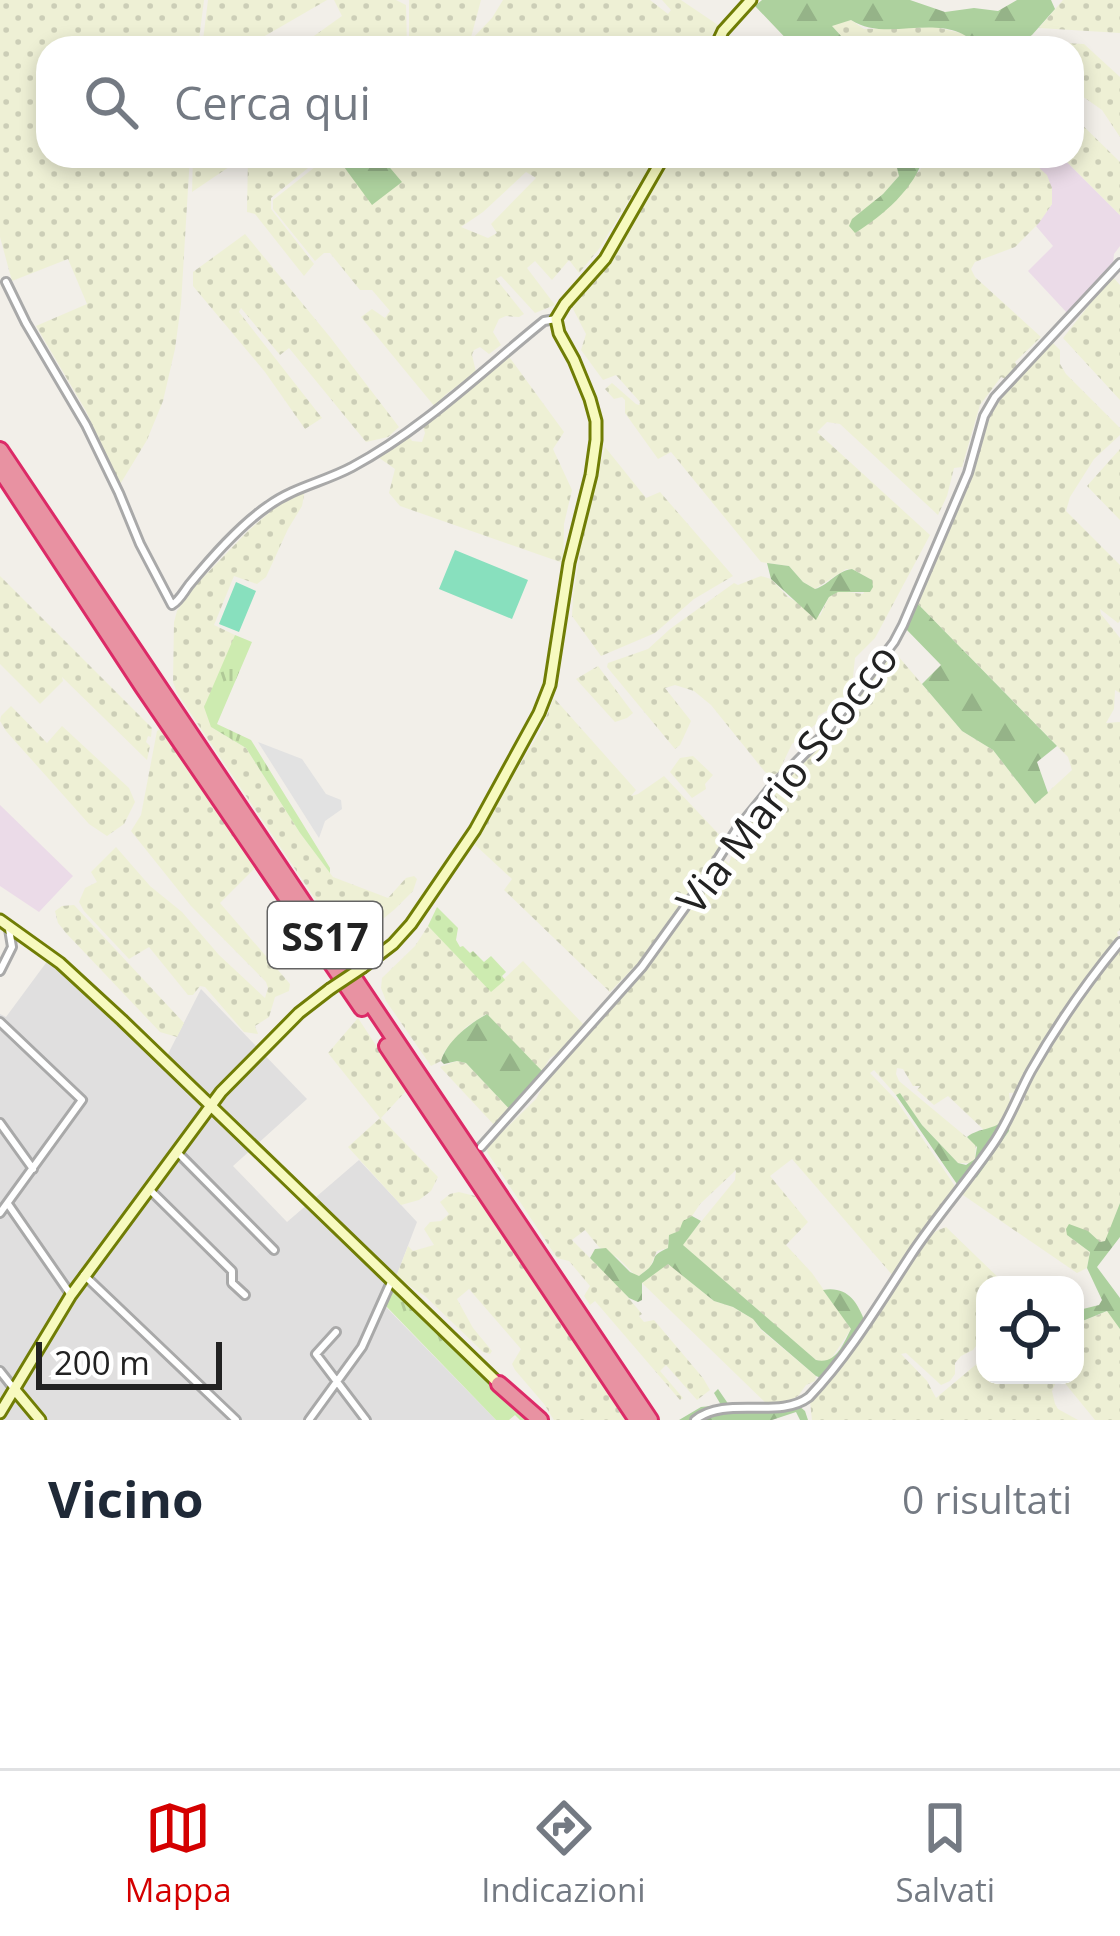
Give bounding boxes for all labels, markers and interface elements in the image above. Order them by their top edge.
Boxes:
search box [36,36,1084,168]
icon: search [78,69,144,135]
text: Cerca qui [174,72,371,133]
street label: Via Mario Scocco [662,631,910,925]
road number: SS17 [268,902,382,968]
map controls [976,1276,1084,1384]
button: locate [976,1276,1084,1384]
scale bar [36,1336,222,1389]
text: 200 m [54,1340,150,1385]
text: Vicino [48,1463,204,1533]
text: 0 risultati [902,1472,1072,1525]
tab: Mappa [125,1795,232,1912]
tab: Indicazioni [481,1795,646,1912]
tab: Salvati [895,1795,995,1912]

